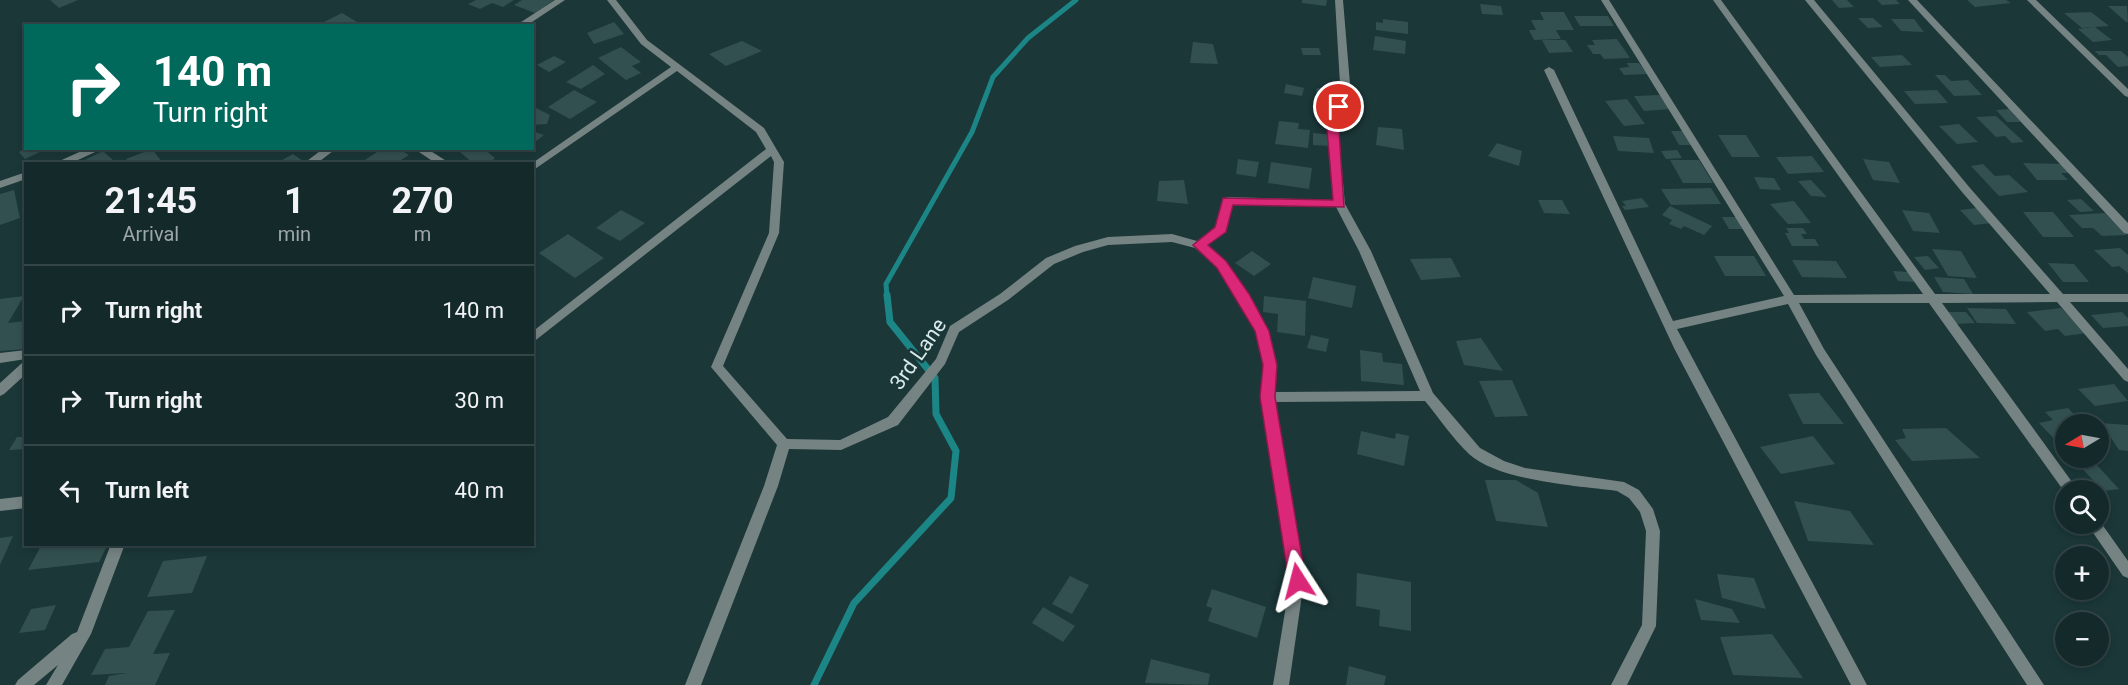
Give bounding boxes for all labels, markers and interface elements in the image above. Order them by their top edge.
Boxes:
text: 140 m [153,47,272,96]
icon: right [54,48,132,126]
pin [1313,81,1364,132]
icon: arrive [1322,90,1355,123]
text: Turn right [153,97,268,129]
text: 21:45 [104,180,197,222]
text: 1 [284,180,305,222]
text: 270 [392,180,454,222]
text: Arrival [122,222,179,246]
text: min [278,222,311,246]
text: m [414,222,431,246]
icon: right [54,294,87,327]
text: Turn right [105,298,202,323]
text: 140 m [442,298,504,323]
street label: 3rd Lane [885,314,951,394]
icon: right [54,384,87,417]
text: Turn right [105,388,202,413]
text: 30 m [455,388,504,413]
north arrow [2055,414,2109,468]
map controls [2055,414,2109,666]
icon: left [54,474,87,507]
text: Turn left [105,478,189,503]
text: 40 m [455,478,504,503]
button: search [2055,480,2109,534]
button: + [2055,546,2109,600]
position arrow [1266,549,1330,613]
button: − [2055,612,2109,666]

